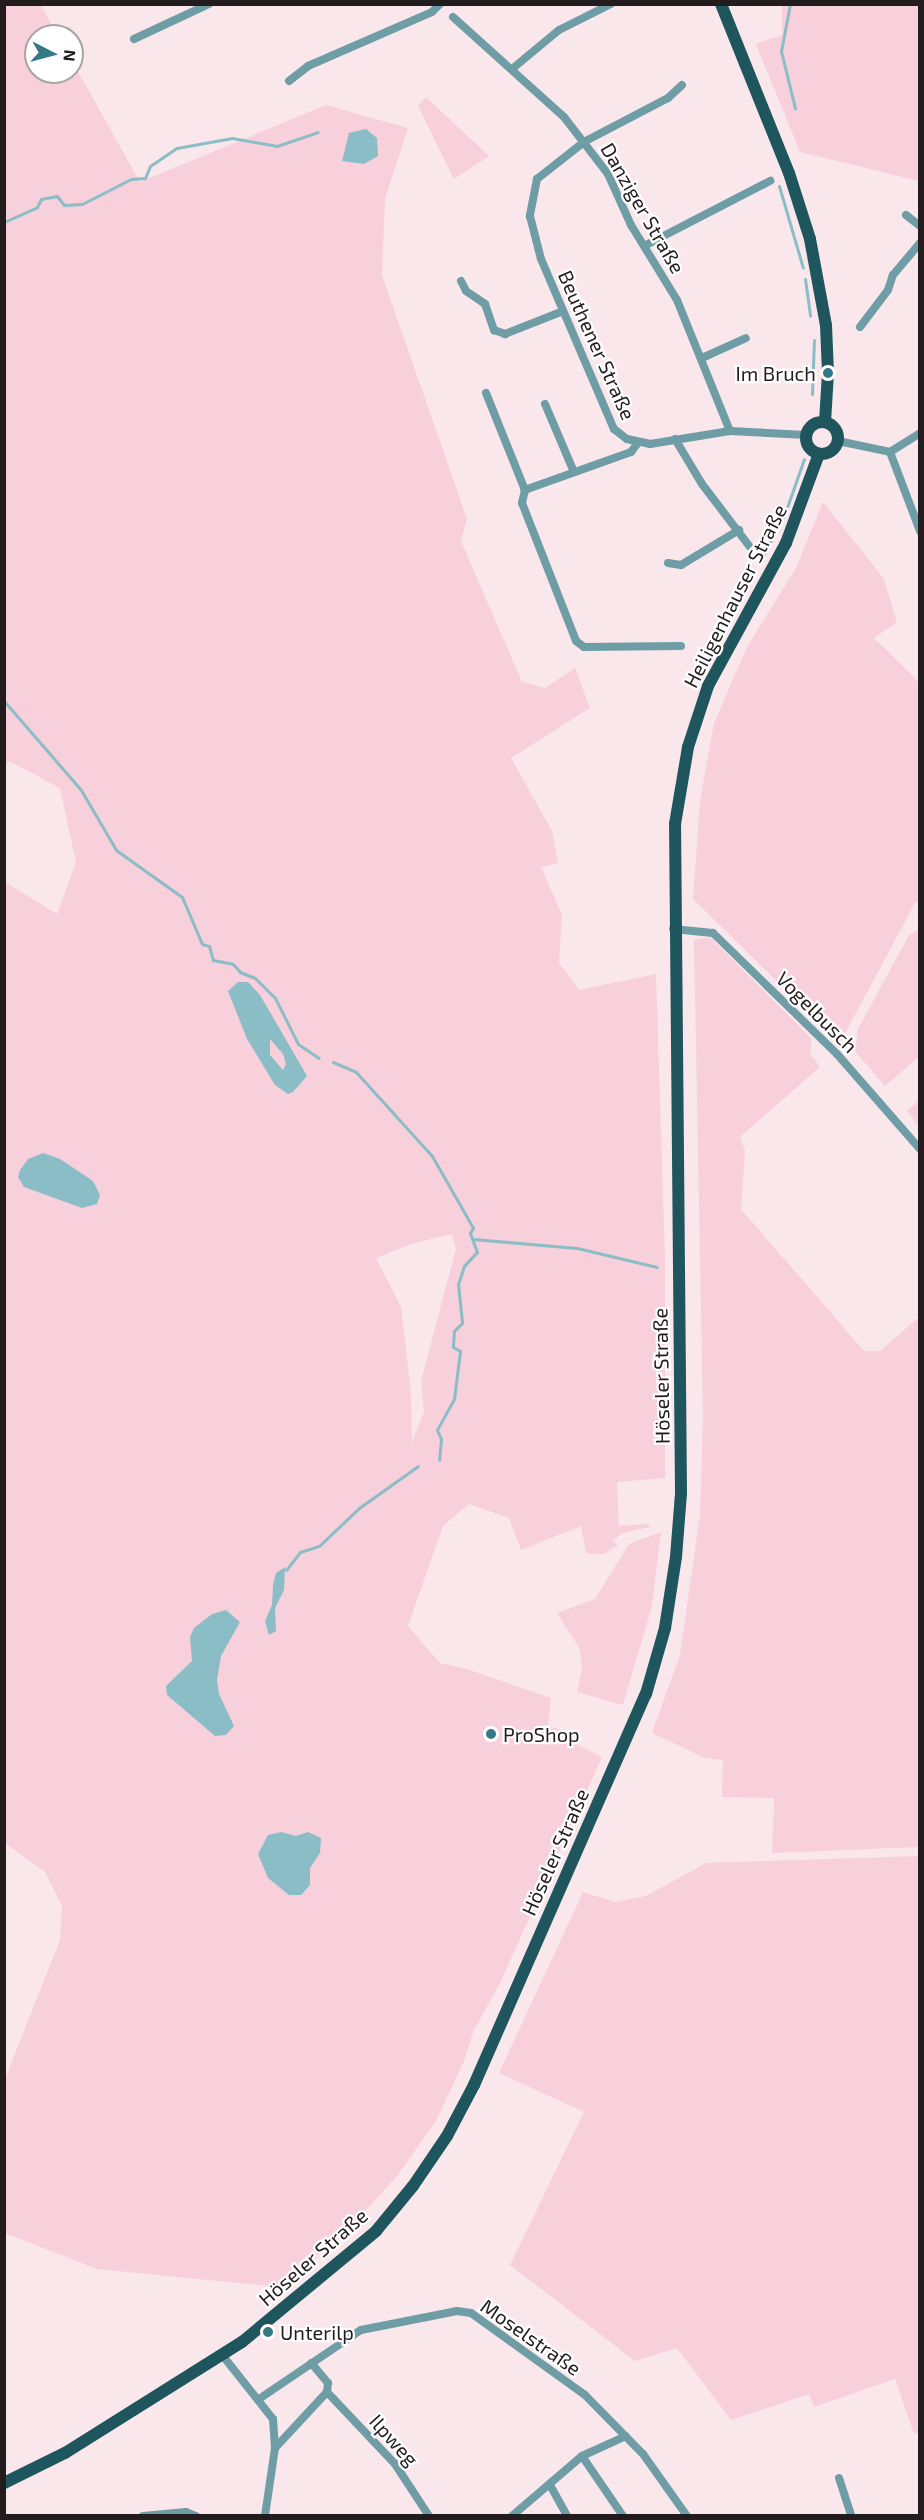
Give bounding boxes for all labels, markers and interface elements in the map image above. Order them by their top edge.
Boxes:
north arrow [24,24,84,84]
text: N [60,49,80,62]
street label: Danziger Straße [596,138,690,278]
street label: Beuthener Straße [553,266,641,424]
place label: Im Bruch [736,361,816,385]
marker: Im Bruch [821,366,835,380]
street label: Heiligenhauser Straße [678,500,792,692]
street label: Vogelbusch [771,966,863,1058]
street label: Höseler Straße [648,1307,674,1445]
place label: ProShop [503,1722,580,1746]
marker: ProShop [484,1727,498,1741]
street label: Höseler Straße [516,1785,594,1919]
street label: Höseler Straße [254,2203,372,2311]
street label: Moselstraße [476,2294,586,2380]
place label: Unterilp [280,2320,354,2344]
marker: Unterilp [261,2325,275,2339]
street label: Ilpweg [365,2409,423,2471]

